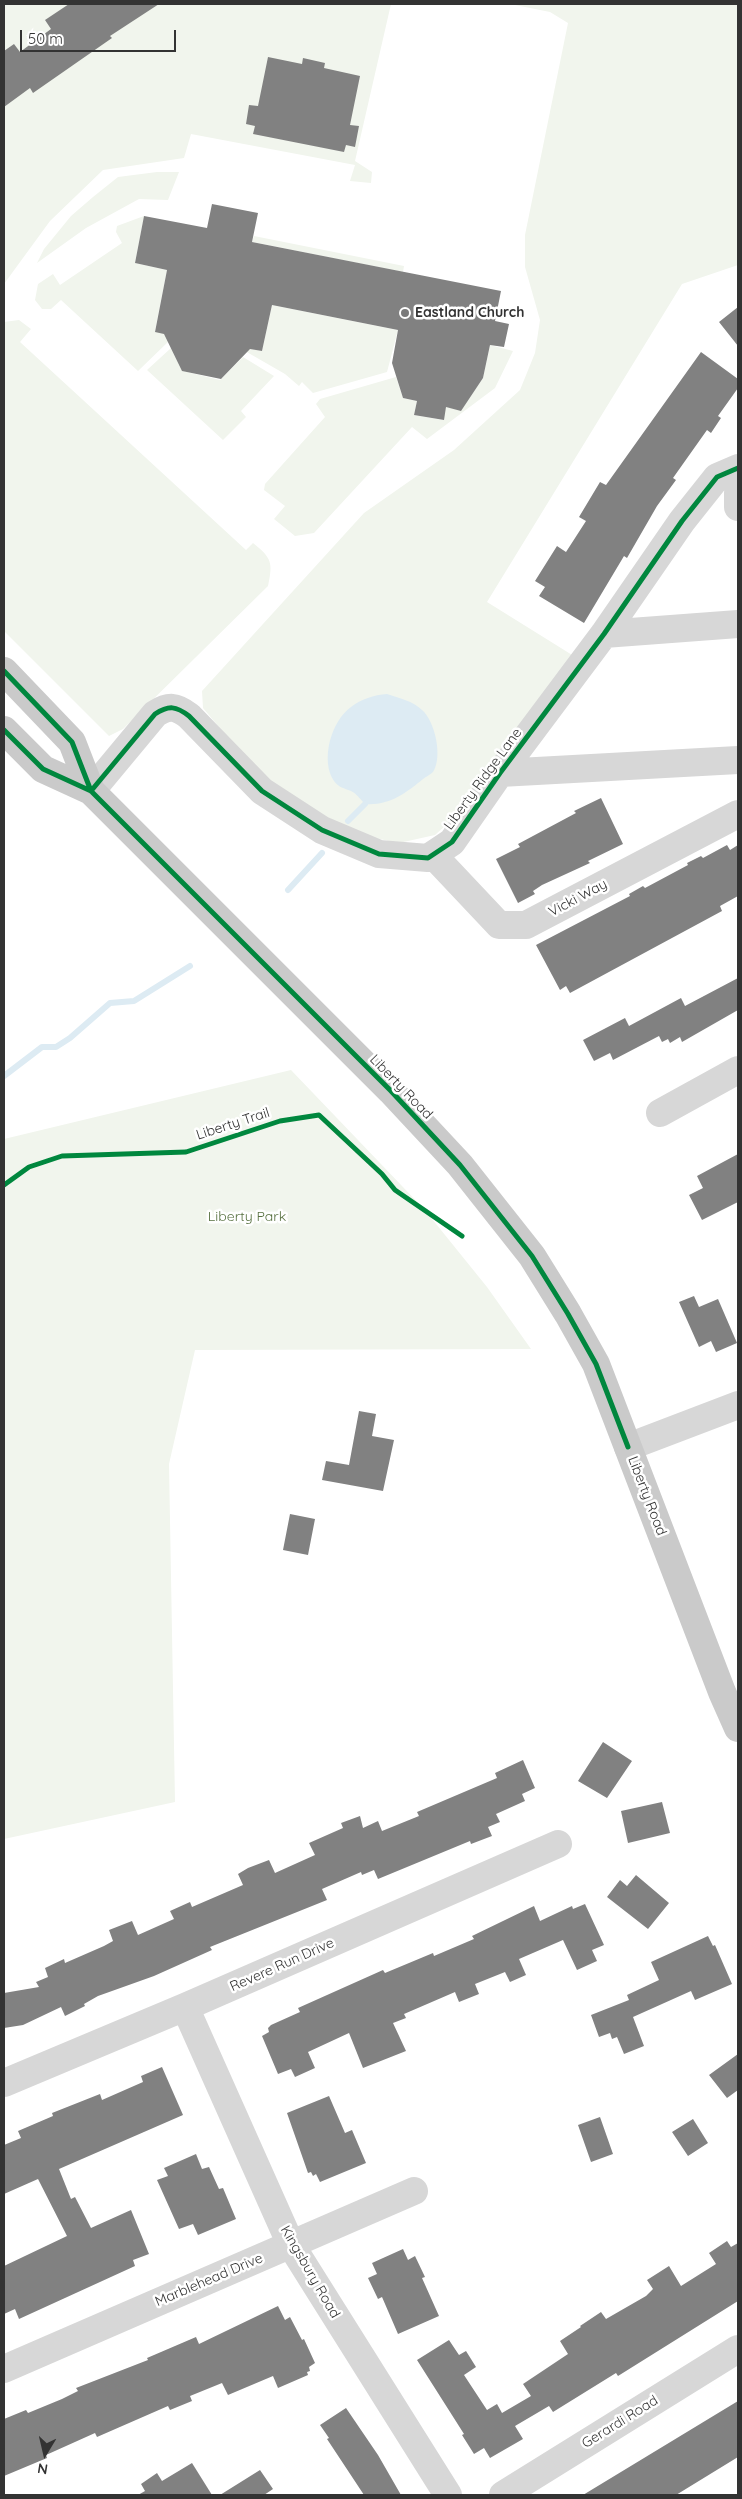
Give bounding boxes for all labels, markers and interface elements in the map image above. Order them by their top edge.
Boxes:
scale bar [22,20,179,52]
text: 50 m [28,29,63,48]
place label: Eastland Church [415,305,524,321]
marker: Eastland Church [399,307,411,319]
street label: Liberty Ridge Lane [440,725,526,833]
street label: Vicki Way [546,876,610,920]
street label: Liberty Road [366,1051,436,1123]
street label: Liberty Trail [194,1104,272,1144]
park label: Liberty Park [208,1209,286,1225]
street label: Liberty Road [624,1454,670,1538]
street label: Revere Run Drive [227,1935,337,1995]
street label: Kingsbury Road [277,2223,343,2321]
street label: Marblehead Drive [153,2250,265,2310]
street label: Gerardi Road [579,2392,661,2452]
north arrow [20,2429,70,2479]
text: N [36,2459,49,2479]

